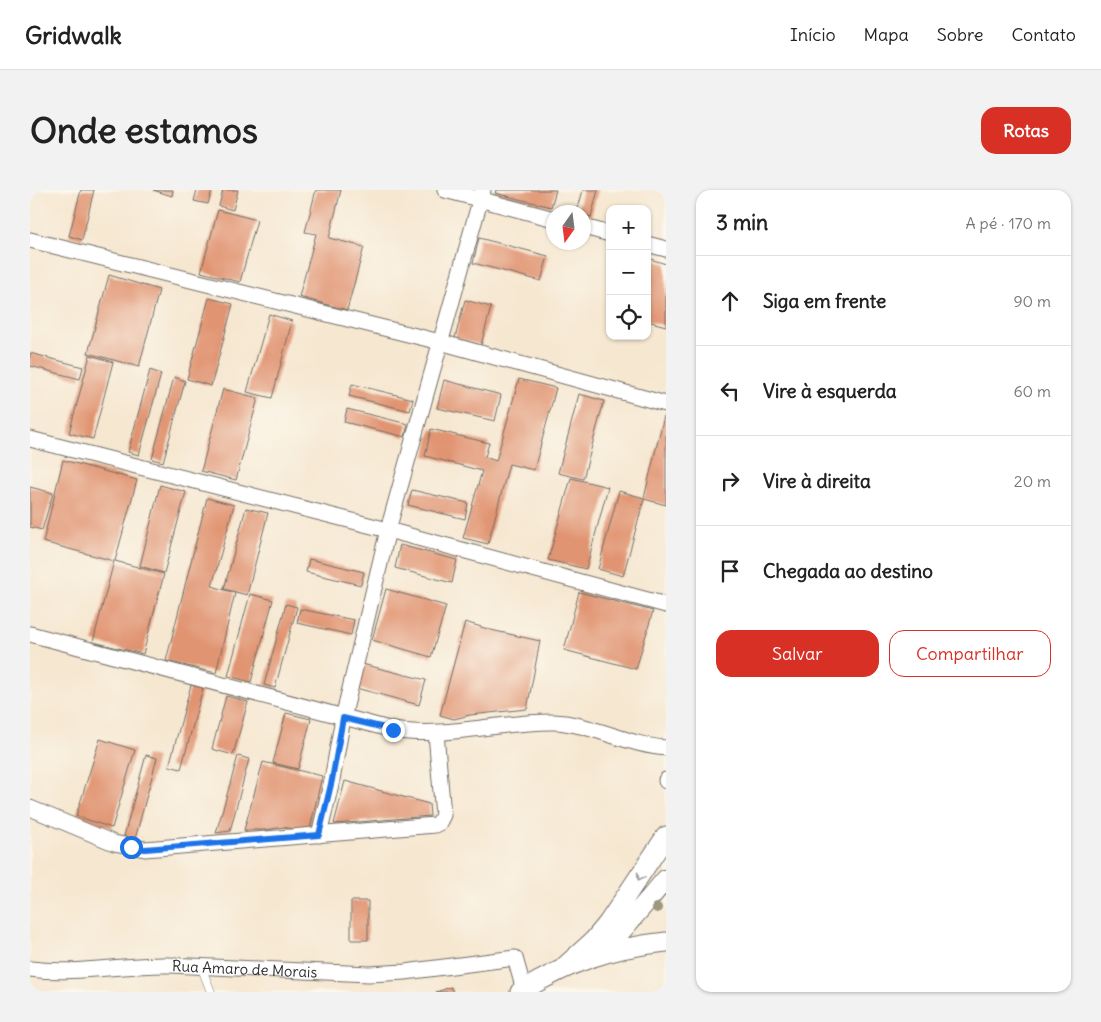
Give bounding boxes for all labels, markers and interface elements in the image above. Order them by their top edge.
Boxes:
text: Gridwalk [25,20,122,50]
text: Início [790,23,836,46]
text: Mapa [864,23,909,46]
text: Sobre [937,23,983,46]
text: Contato [1011,23,1076,46]
button: Rotas [981,107,1071,154]
text: Onde estamos [30,108,258,152]
north arrow [546,205,591,250]
map controls [606,205,651,340]
button: + [606,205,651,250]
text: 3 min [716,209,768,236]
text: A pé · 170 m [965,213,1051,233]
button: − [606,250,651,295]
icon: ahead [716,287,744,315]
text: Siga em frente [763,289,886,313]
text: 90 m [1013,291,1051,311]
button: locate [606,295,651,340]
icon: left [716,377,744,405]
text: Vire à esquerda [763,379,897,403]
text: 60 m [1013,381,1051,401]
icon: right [716,467,744,495]
text: Vire à direita [763,469,871,493]
text: 20 m [1014,471,1051,491]
icon: arrive [716,557,744,585]
text: Chegada ao destino [763,559,933,583]
button: Salvar [716,630,879,677]
button: Compartilhar [889,630,1051,677]
route end [382,719,405,742]
route start [120,836,143,859]
one-way arrow [637,871,646,880]
street label: Rua Amaro de Morais [172,956,318,981]

